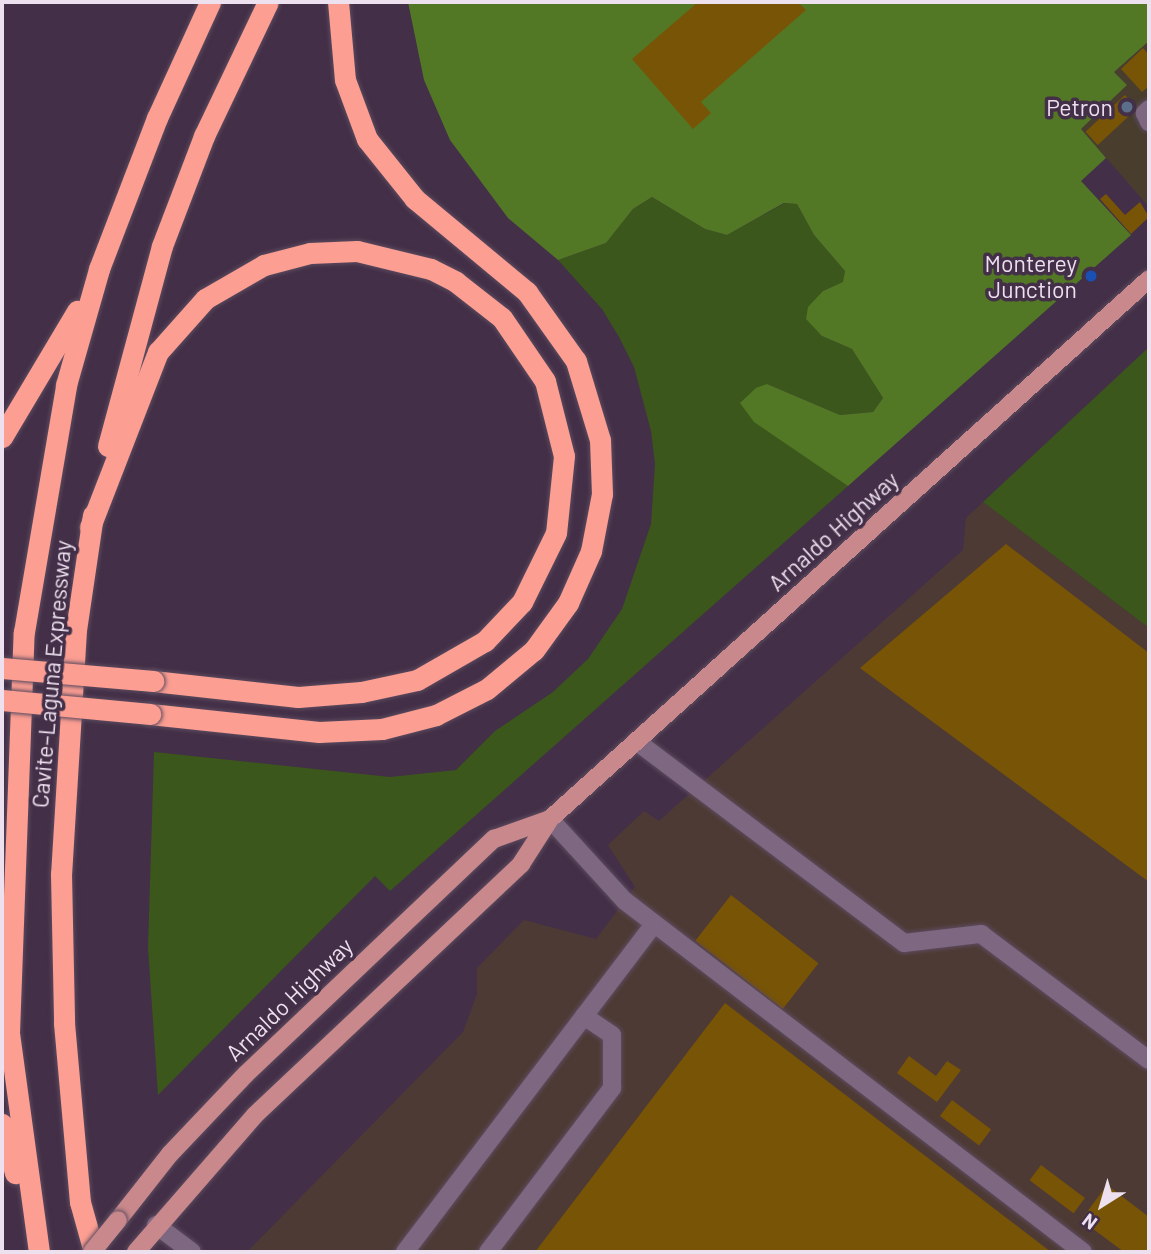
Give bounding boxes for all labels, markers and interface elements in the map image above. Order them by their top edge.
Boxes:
place label: Petron [1046,93,1113,121]
marker: Petron [1119,99,1135,115]
place label: Monterey Junction [985,249,1077,303]
marker: Monterey Junction [1083,268,1099,284]
street label: Arnaldo Highway [762,465,904,597]
street label: Cavite–Laguna Expressway [26,539,76,809]
street label: Arnaldo Highway [220,932,358,1066]
north arrow [1067,1170,1137,1240]
text: N [1077,1209,1101,1235]

